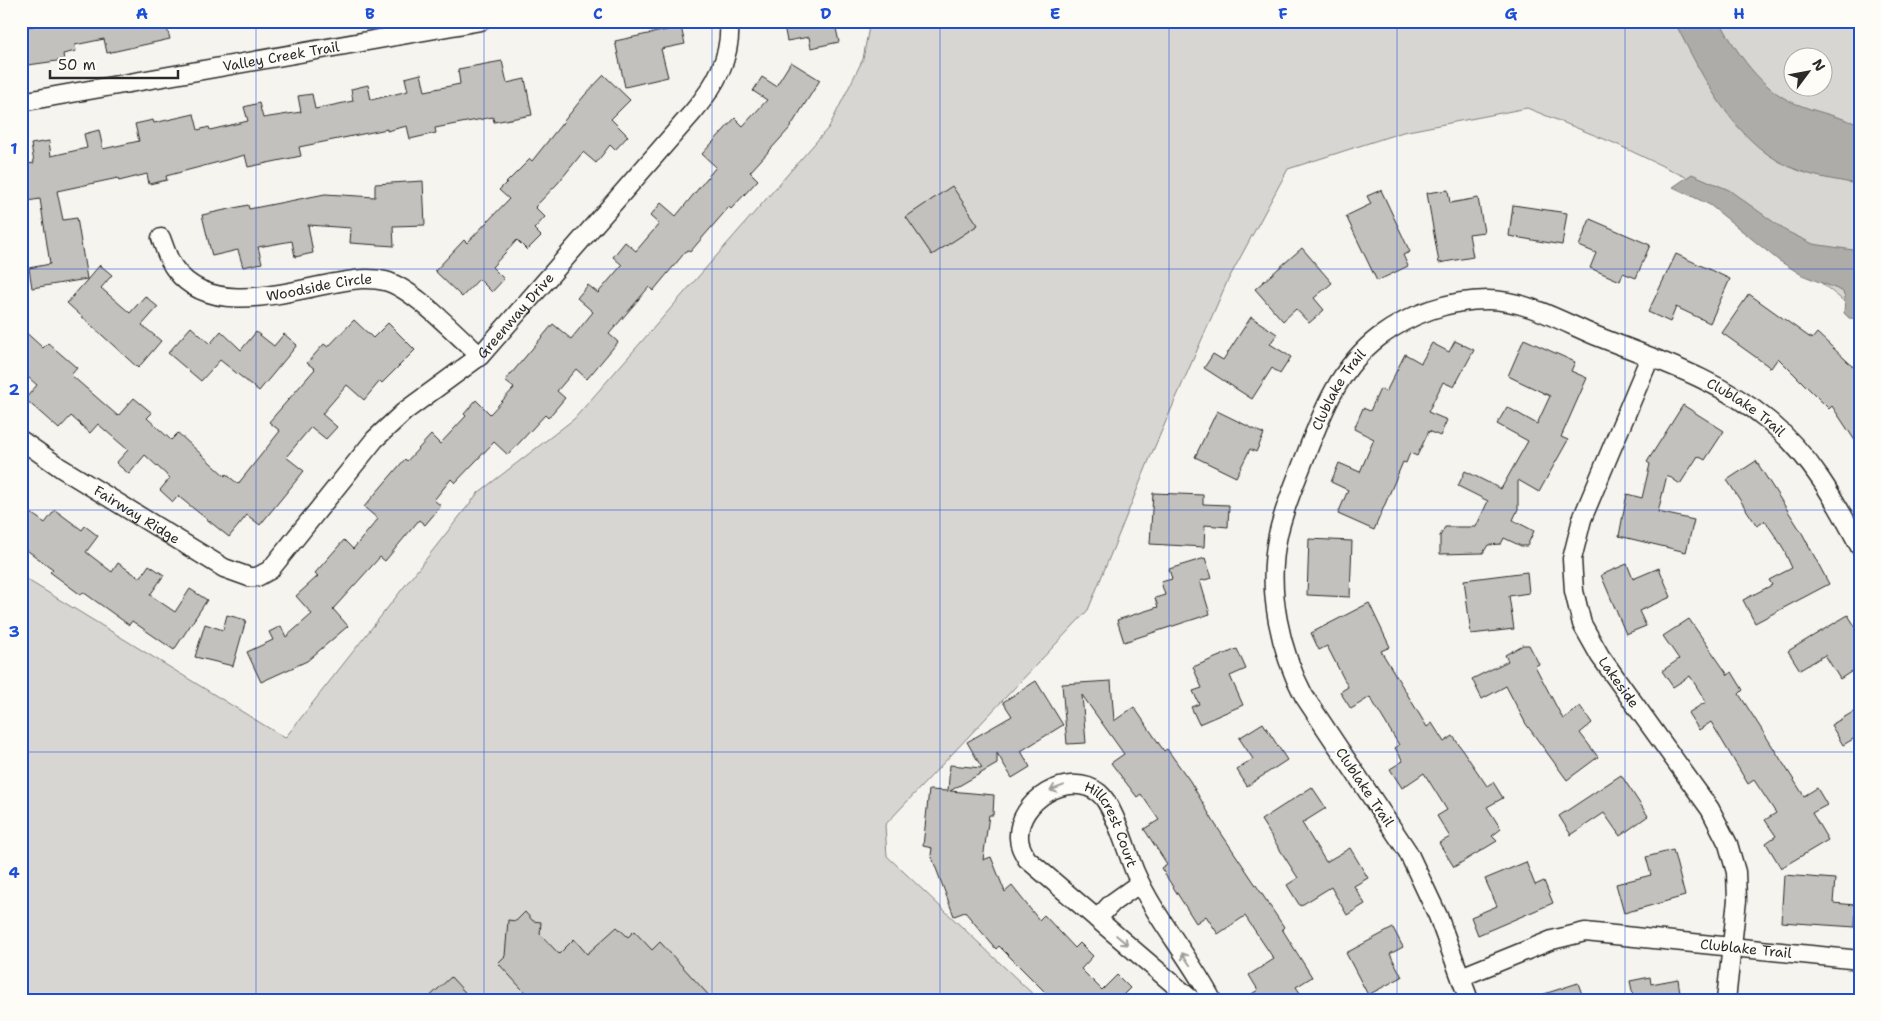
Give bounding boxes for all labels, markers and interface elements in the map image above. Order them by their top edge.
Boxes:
text: A [136,3,148,24]
text: B [365,3,375,24]
text: C [593,3,603,24]
text: D [820,3,832,24]
text: E [1050,3,1060,24]
text: F [1278,3,1288,24]
text: G [1505,3,1518,24]
text: H [1733,3,1745,24]
street label: Valley Creek Trail [221,37,341,75]
scale bar [50,48,178,80]
north arrow [1784,48,1834,98]
text: 50 m [58,55,96,75]
text: N [1808,56,1830,75]
text: 1 [10,138,18,159]
street label: Greenway Drive [473,269,558,362]
street label: Woodside Circle [265,270,372,305]
street label: Clublake Trail [1308,345,1370,433]
street label: Clublake Trail [1704,374,1790,441]
text: 2 [8,379,20,400]
street label: Fairway Ridge [91,481,183,548]
text: 3 [8,621,20,642]
street label: Lakeside [1594,653,1643,711]
street label: Clublake Trail [1332,744,1399,831]
street label: Hillcrest Court [1082,777,1141,870]
one-way arrow [1050,783,1065,793]
text: 4 [8,862,20,883]
one-way arrow [1115,935,1128,946]
street label: Clublake Trail [1699,935,1793,962]
one-way arrow [1181,952,1191,966]

